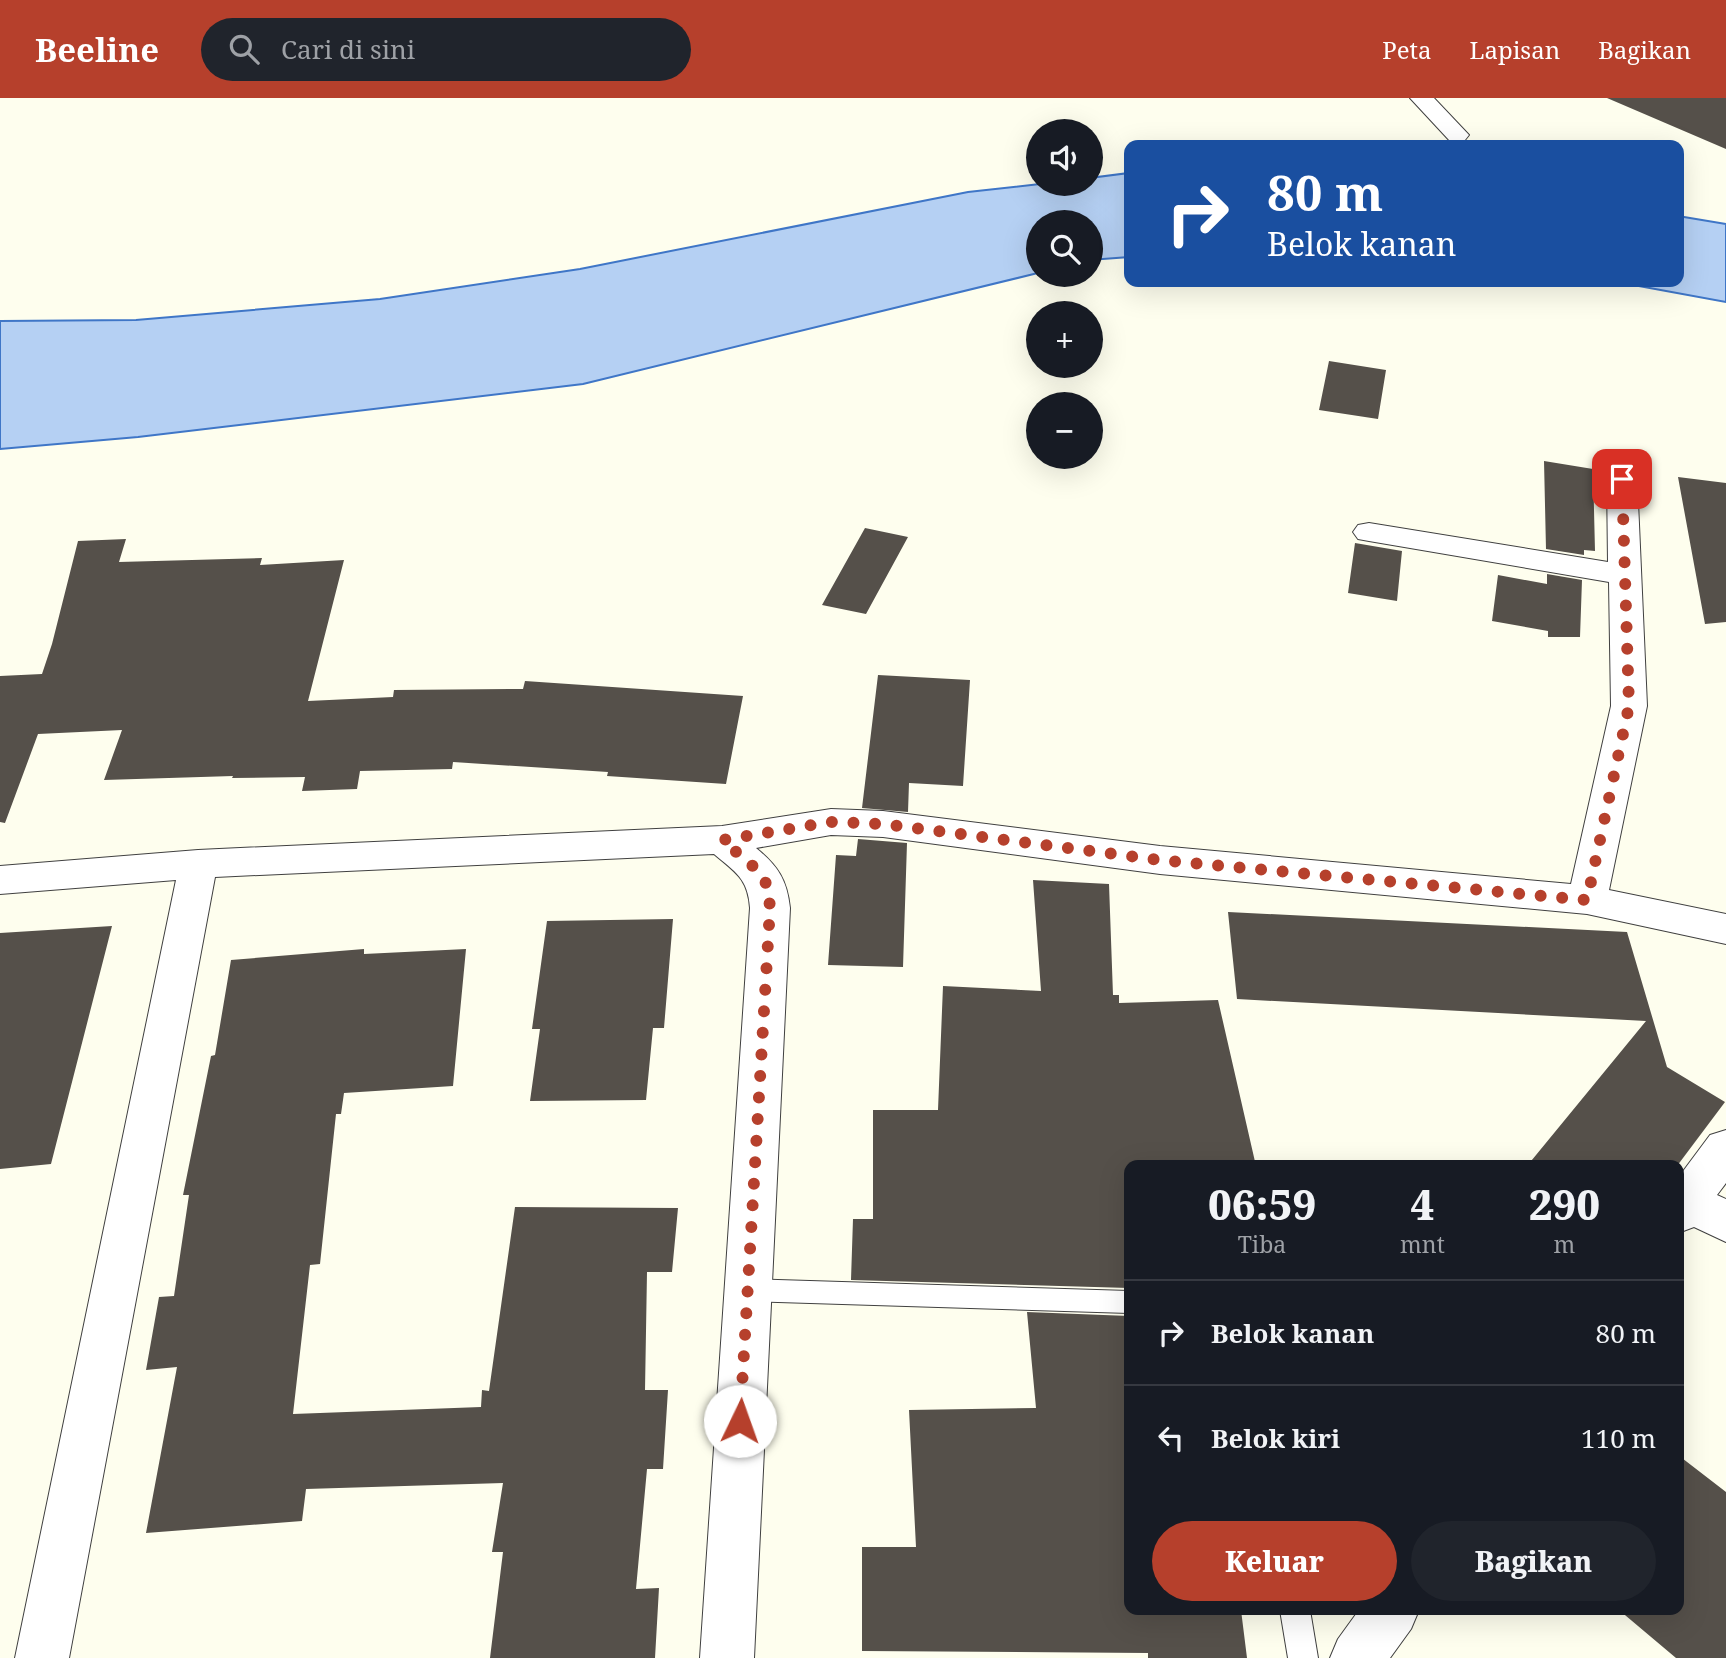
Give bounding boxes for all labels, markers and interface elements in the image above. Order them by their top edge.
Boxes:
search box [201,18,691,81]
text: Beeline [35,27,159,72]
icon: search [225,30,263,68]
text: Cari di sini [281,31,415,67]
text: Peta [1382,33,1431,66]
text: Lapisan [1469,33,1560,66]
text: Bagikan [1598,33,1691,66]
map controls [1026,119,1103,469]
button: sound [1026,119,1103,196]
text: 80 m [1267,159,1383,225]
icon: right [1152,168,1243,259]
button: search [1026,210,1103,287]
text: Belok kanan [1267,222,1457,265]
button: + [1026,301,1103,378]
button: − [1026,392,1103,469]
pin [1592,449,1652,509]
icon: arrive [1603,460,1641,498]
text: 06:59 [1208,1175,1316,1232]
text: 4 [1411,1175,1434,1232]
text: 290 [1529,1175,1600,1232]
text: Tiba [1238,1228,1286,1260]
text: mnt [1400,1228,1445,1260]
text: m [1553,1228,1575,1260]
icon: right [1152,1314,1190,1352]
text: Belok kanan [1211,1315,1374,1351]
text: 80 m [1596,1315,1656,1351]
position arrow [703,1384,777,1458]
icon: left [1152,1419,1190,1457]
text: Belok kiri [1211,1420,1340,1456]
text: 110 m [1581,1420,1656,1456]
button: Keluar [1152,1521,1397,1601]
button: Bagikan [1411,1521,1656,1601]

